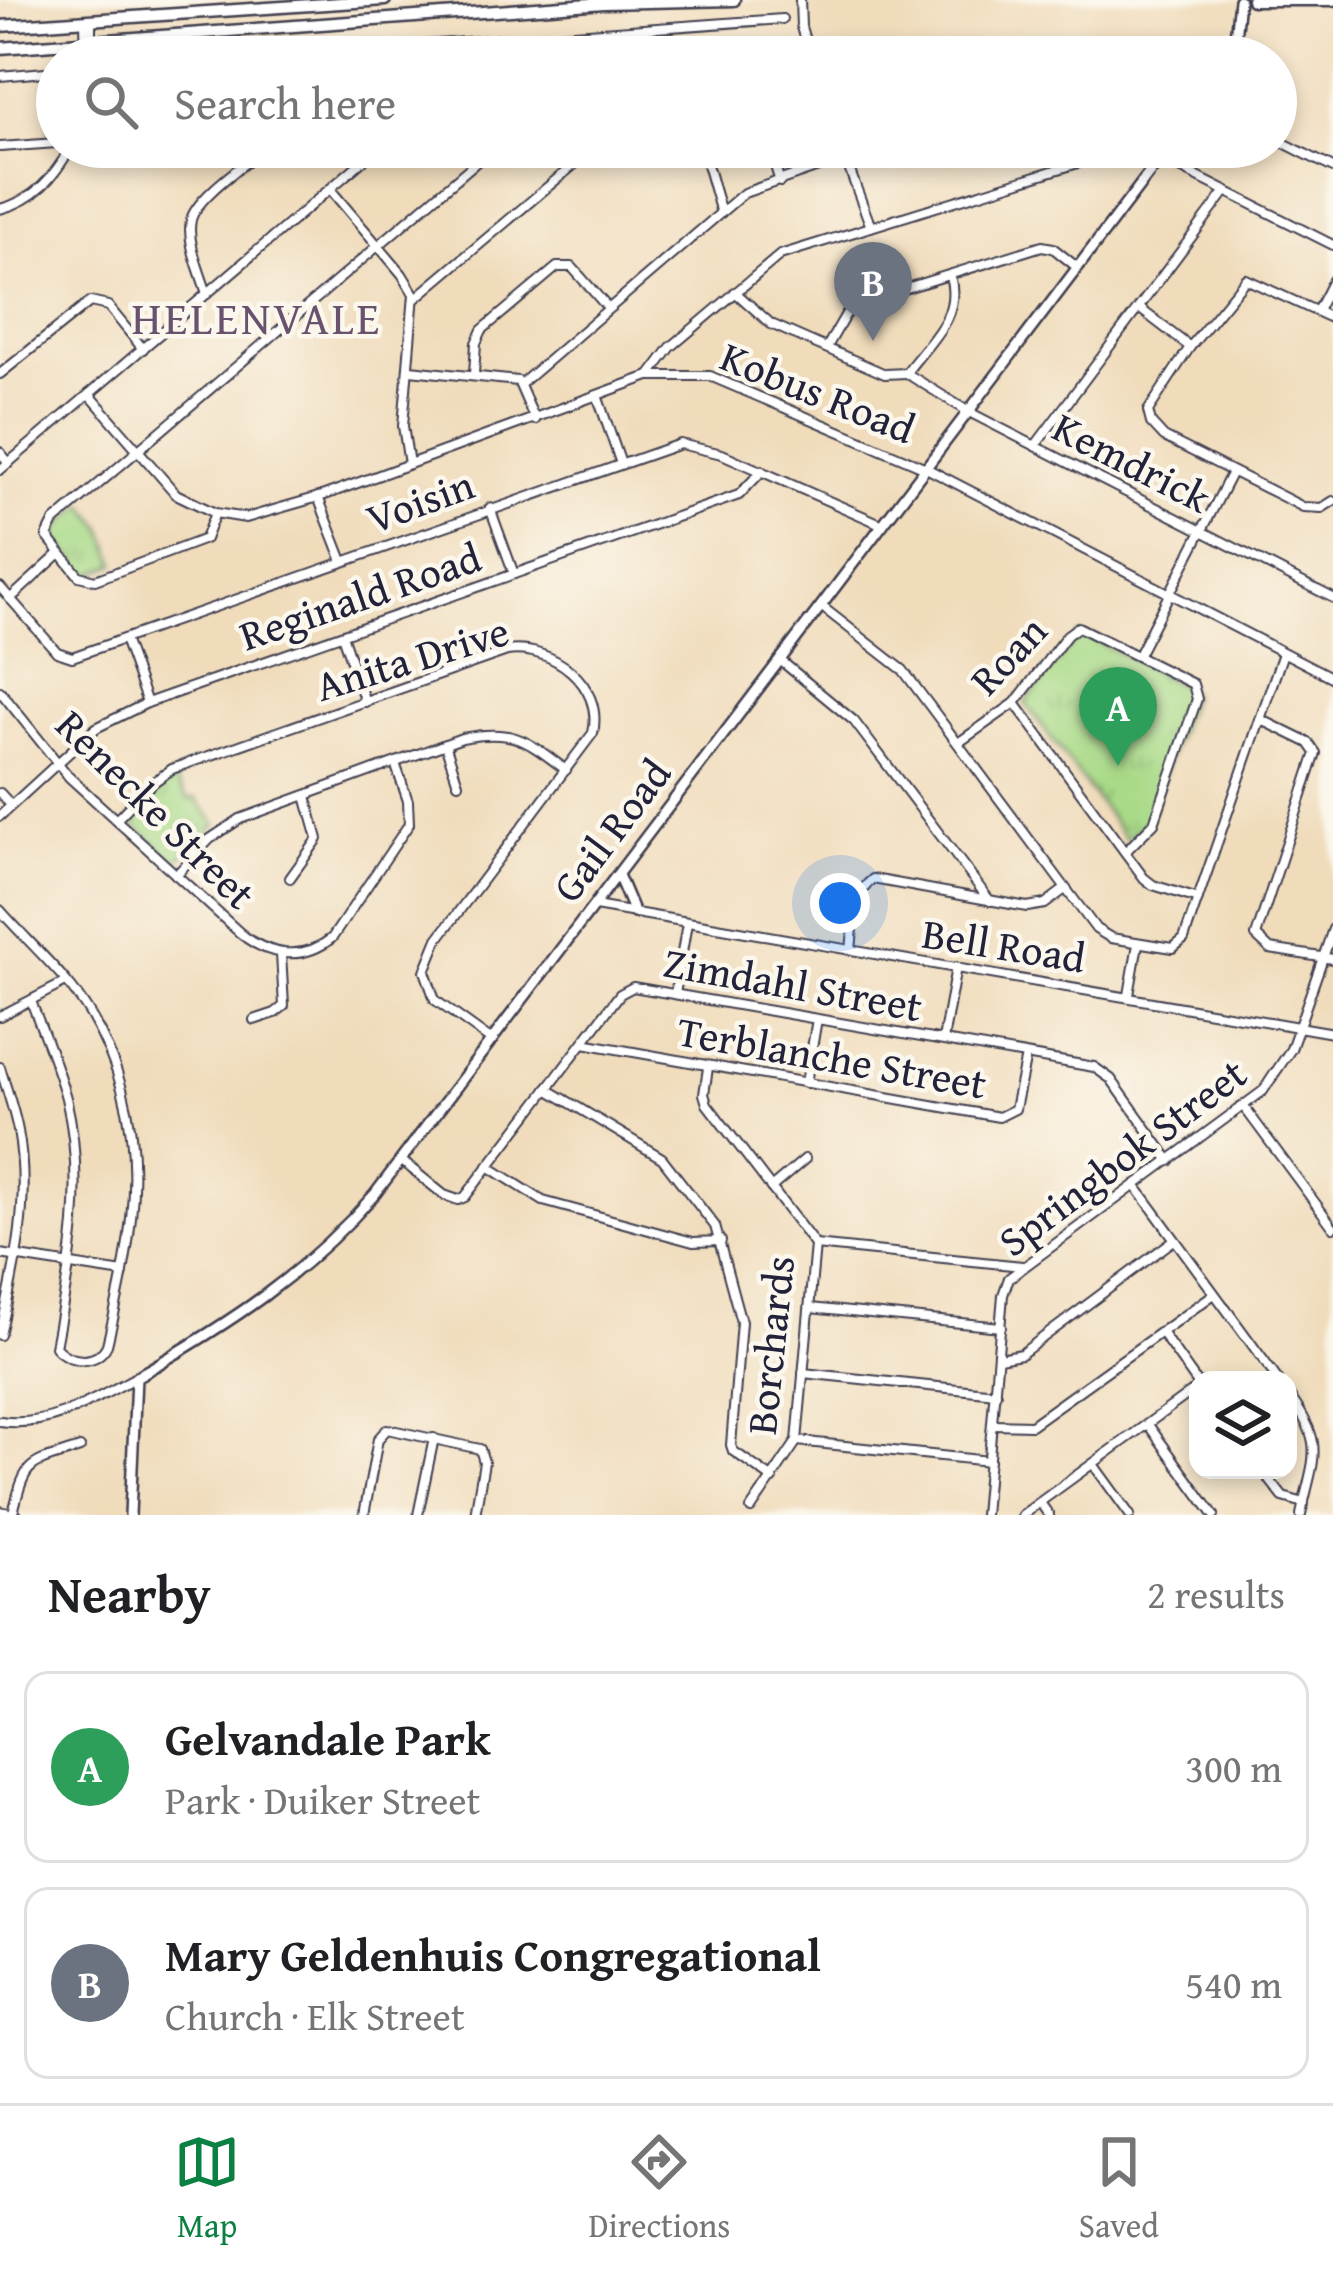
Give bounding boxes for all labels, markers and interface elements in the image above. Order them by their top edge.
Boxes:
search box [36,36,1297,168]
icon: search [78,69,144,135]
text: Search here [174,70,396,135]
pin: B [834,242,912,341]
district label: HELENVALE [132,285,382,350]
street label: Kobus Road [712,325,925,458]
street label: Kemdrick [1043,396,1222,528]
street label: Voisin [358,453,482,548]
street label: Reginald Road [231,526,489,665]
street label: Anita Drive [308,599,516,716]
street label: Roan [955,601,1061,708]
pin: A [1079,667,1157,766]
street label: Renecke Street [43,695,270,923]
street label: Gail Road [536,745,685,914]
your location [810,873,870,933]
street label: Bell Road [918,902,1091,988]
street label: Zimdahl Street [659,931,927,1036]
street label: Terblanche Street [673,999,992,1114]
street label: Springbok Street [985,1043,1259,1270]
street label: Borchards [730,1253,809,1437]
map controls [1189,1371,1297,1479]
button: layers [1189,1371,1297,1479]
text: Nearby [48,1556,211,1631]
text: 2 results [1147,1565,1285,1622]
text: Gelvandale Park [165,1706,491,1771]
text: A [78,1739,102,1796]
text: 300 m [1185,1739,1282,1796]
text: Park · Duiker Street [165,1771,480,1828]
text: Mary Geldenhuis Congregational [165,1922,821,1987]
text: B [78,1955,102,2012]
text: 540 m [1185,1955,1282,2012]
text: Church · Elk Street [165,1987,465,2044]
tab: Map [174,2129,240,2249]
tab: Directions [589,2129,730,2249]
tab: Saved [1079,2129,1159,2249]

